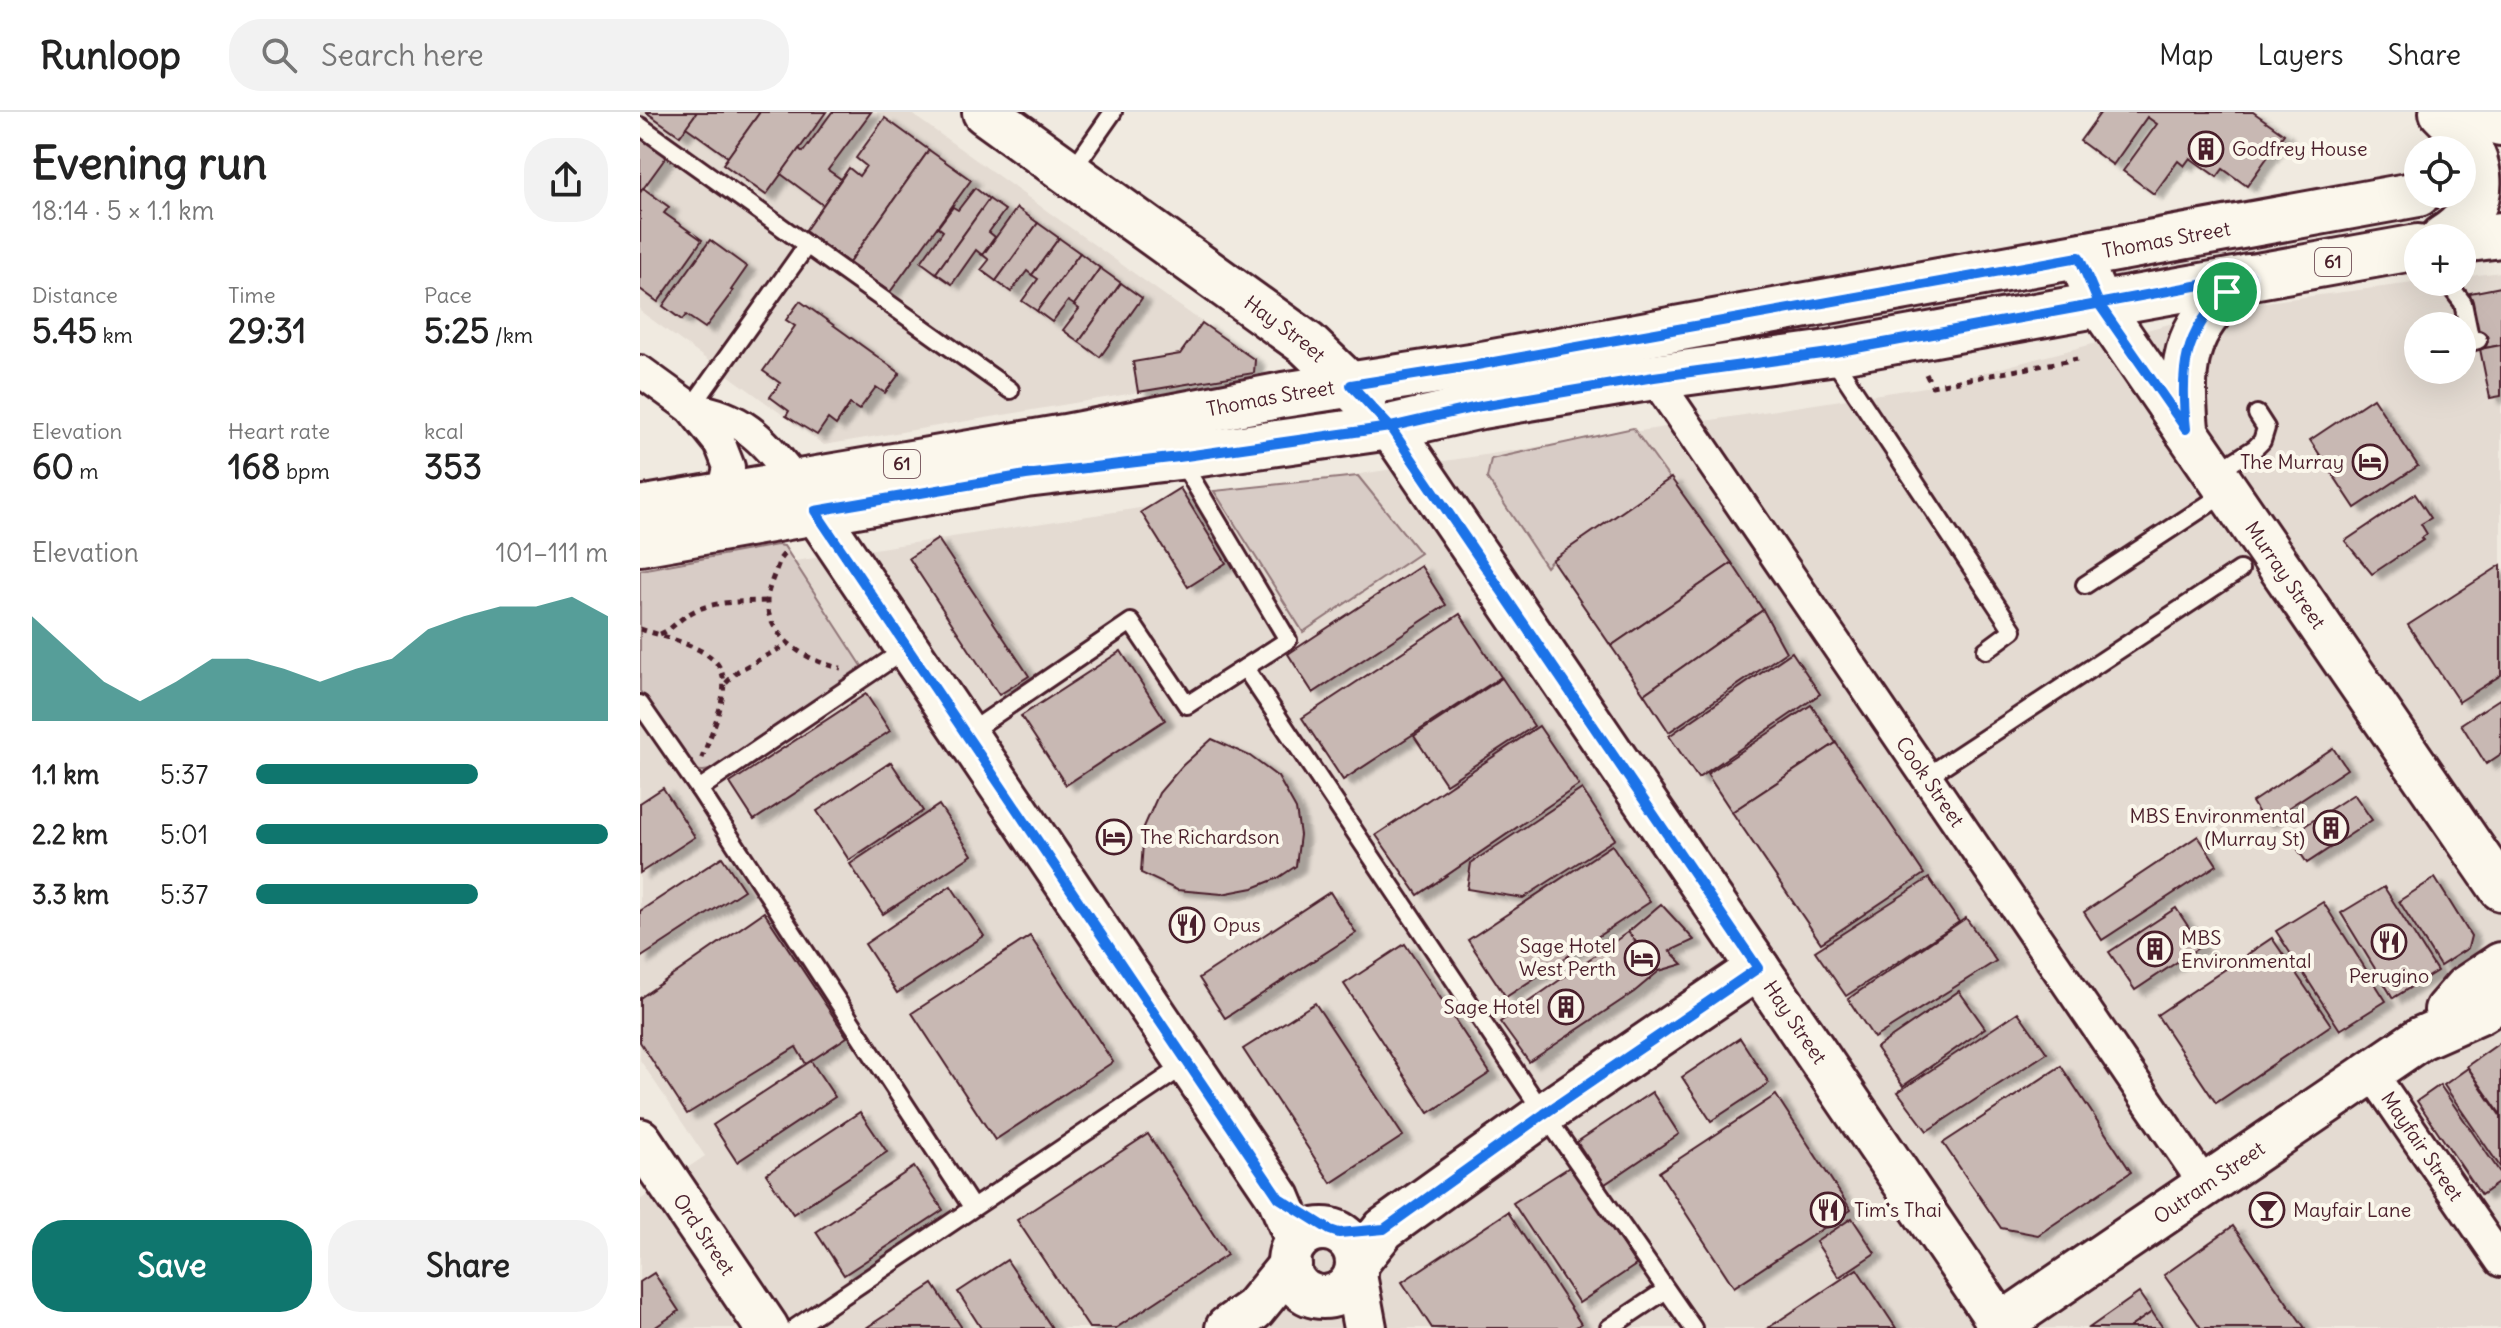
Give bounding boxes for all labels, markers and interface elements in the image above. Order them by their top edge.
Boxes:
search box [229,19,789,91]
text: Runloop [40,32,181,79]
icon: search [257,33,301,77]
text: Search here [321,36,484,74]
text: Map [2159,37,2214,73]
text: Layers [2258,37,2344,73]
text: Share [2388,37,2461,73]
building icon: Godfrey House [2187,130,2225,168]
text: Evening run [32,136,267,191]
place label: Godfrey House [2232,136,2368,161]
map controls [2404,136,2476,384]
button: locate [2404,136,2476,208]
button: share [524,138,608,222]
text: 18:14 · 5 × 1.1 km [32,194,214,227]
street label: Thomas Street [2100,215,2232,263]
button: + [2404,224,2476,296]
road number: 61 [2315,248,2351,276]
pin [2193,258,2261,326]
icon: arrive [2205,270,2249,314]
text: Distance [32,281,118,309]
text: Time [228,281,276,309]
text: Pace [424,281,472,309]
street label: Hay Street [1240,290,1331,367]
text: 5.45 [32,309,97,352]
text: 29:31 [228,309,306,352]
text: 5:25 [424,309,489,352]
button: − [2404,312,2476,384]
text: km [97,321,133,349]
text: /km [489,321,533,349]
street label: Thomas Street [1204,374,1336,422]
text: Elevation [32,417,122,445]
text: Heart rate [228,417,330,445]
text: kcal [424,417,464,445]
hotel icon: The Murray [2351,443,2389,481]
text: 60 [32,445,74,488]
text: 168 [228,445,281,488]
text: 353 [424,445,482,488]
place label: The Murray [2240,449,2344,474]
road number: 61 [884,450,920,478]
text: m [74,457,99,485]
text: bpm [281,457,330,485]
street label: Murray Street [2240,516,2331,634]
text: Elevation [32,536,139,569]
text: 101–111 m [496,536,608,569]
street label: Cook Street [1891,732,1970,832]
text: 1.1 km [32,758,99,791]
text: 5:37 [160,758,208,791]
place label: MBS Environmental (Murray St) [2129,803,2305,851]
building icon: MBS Environmental (Murray St) [2312,809,2350,847]
text: 2.2 km [32,818,108,851]
text: 5:01 [160,818,208,851]
hotel icon: The Richardson [1095,818,1133,856]
place label: The Richardson [1140,824,1280,849]
text: 3.3 km [32,878,109,911]
text: 5:37 [160,878,208,911]
restaurant icon: Opus [1168,906,1206,944]
place label: Opus [1213,912,1261,937]
restaurant icon: Perugino [2370,923,2408,961]
place label: MBS Environmental [2181,925,2311,973]
building icon: MBS Environmental [2136,930,2174,968]
place label: Sage Hotel West Perth [1519,933,1616,981]
hotel icon: Sage Hotel West Perth [1623,939,1661,977]
place label: Perugino [2349,963,2429,988]
street label: Hay Street [1758,976,1833,1069]
building icon: Sage Hotel [1547,988,1585,1026]
place label: Sage Hotel [1444,994,1540,1019]
street label: Mayfair Street [2376,1086,2469,1206]
street label: Outram Street [2149,1135,2269,1229]
street label: Ord Street [668,1189,741,1280]
restaurant icon: Tim's Thai [1809,1191,1847,1229]
bar icon: Mayfair Lane [2248,1191,2286,1229]
place label: Tim's Thai [1854,1197,1942,1222]
place label: Mayfair Lane [2293,1197,2411,1222]
button: Save [32,1220,312,1312]
button: Share [328,1220,608,1312]

